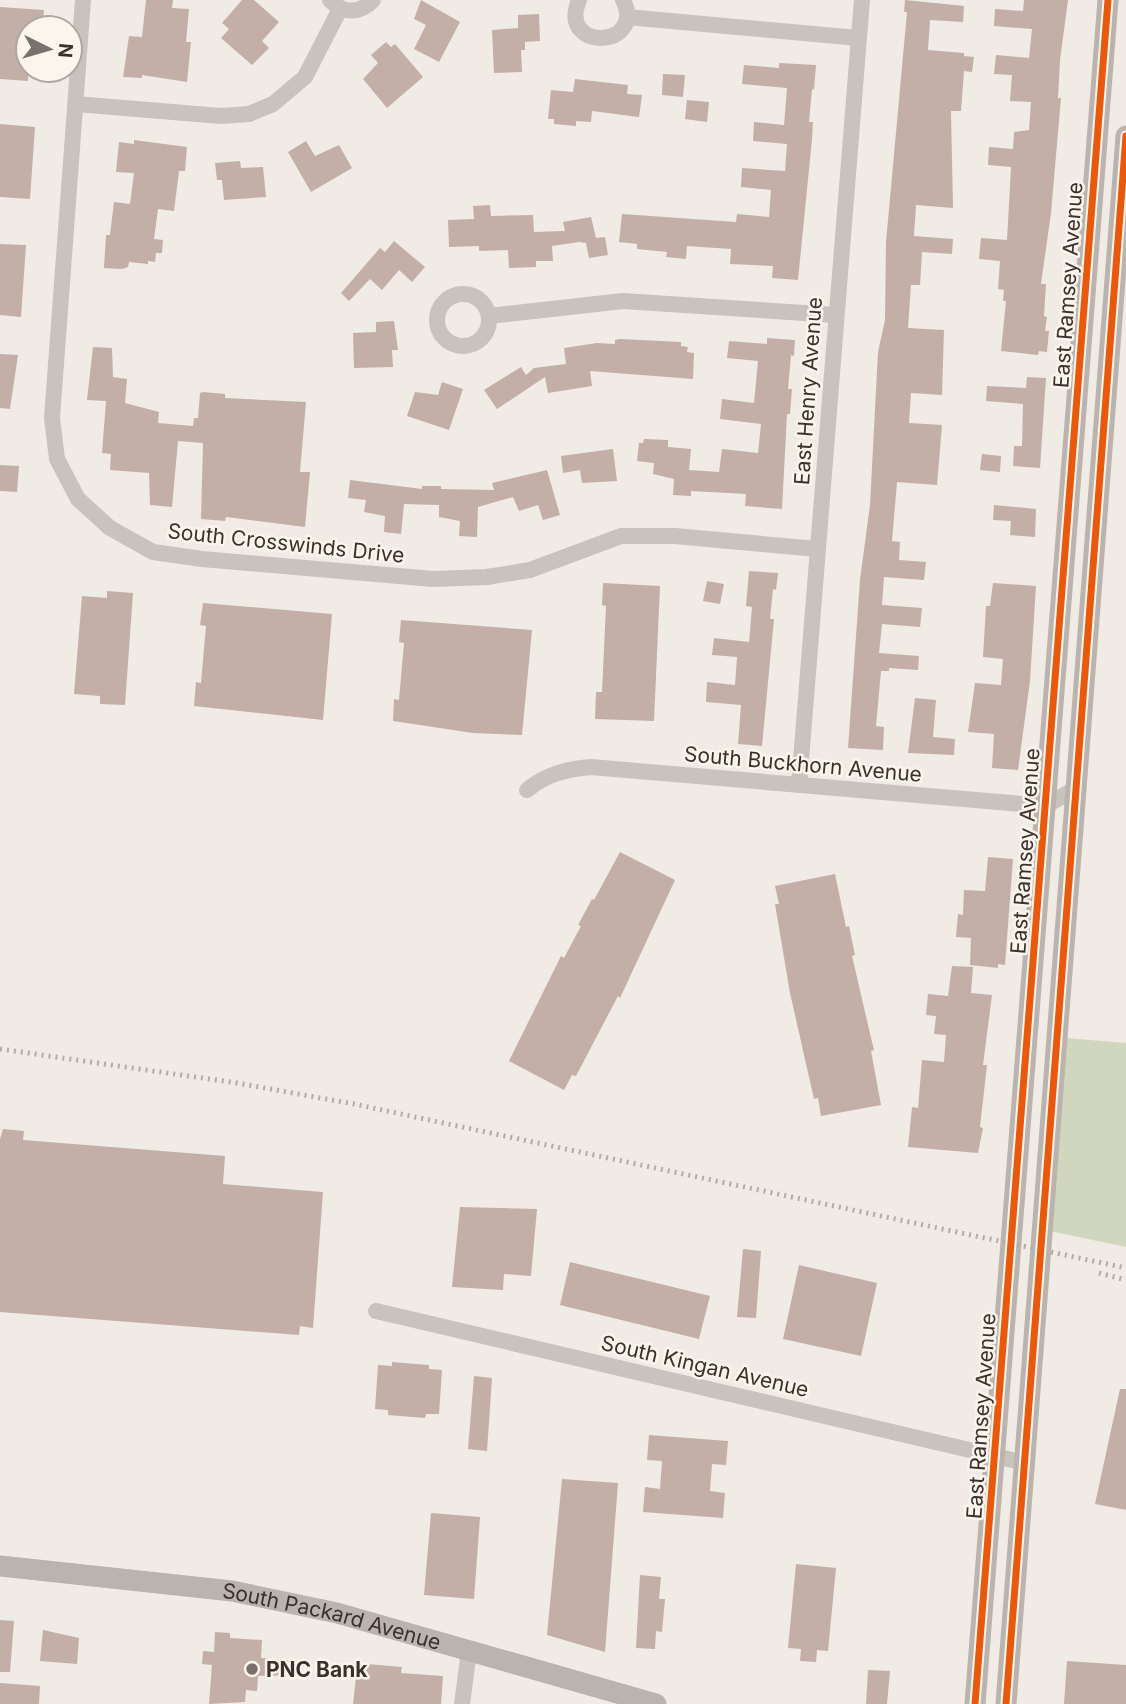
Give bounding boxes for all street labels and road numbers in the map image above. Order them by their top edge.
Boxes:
street label: East Ramsey Avenue [1048,181,1088,389]
street label: East Henry Avenue [789,296,827,486]
street label: South Crosswinds Drive [166,518,406,568]
street label: South Buckhorn Avenue [683,741,923,787]
street label: East Ramsey Avenue [1005,747,1045,955]
street label: East Ramsey Avenue [961,1312,1001,1520]
street label: South Kingan Avenue [599,1330,811,1402]
street label: South Packard Avenue [221,1578,444,1655]

